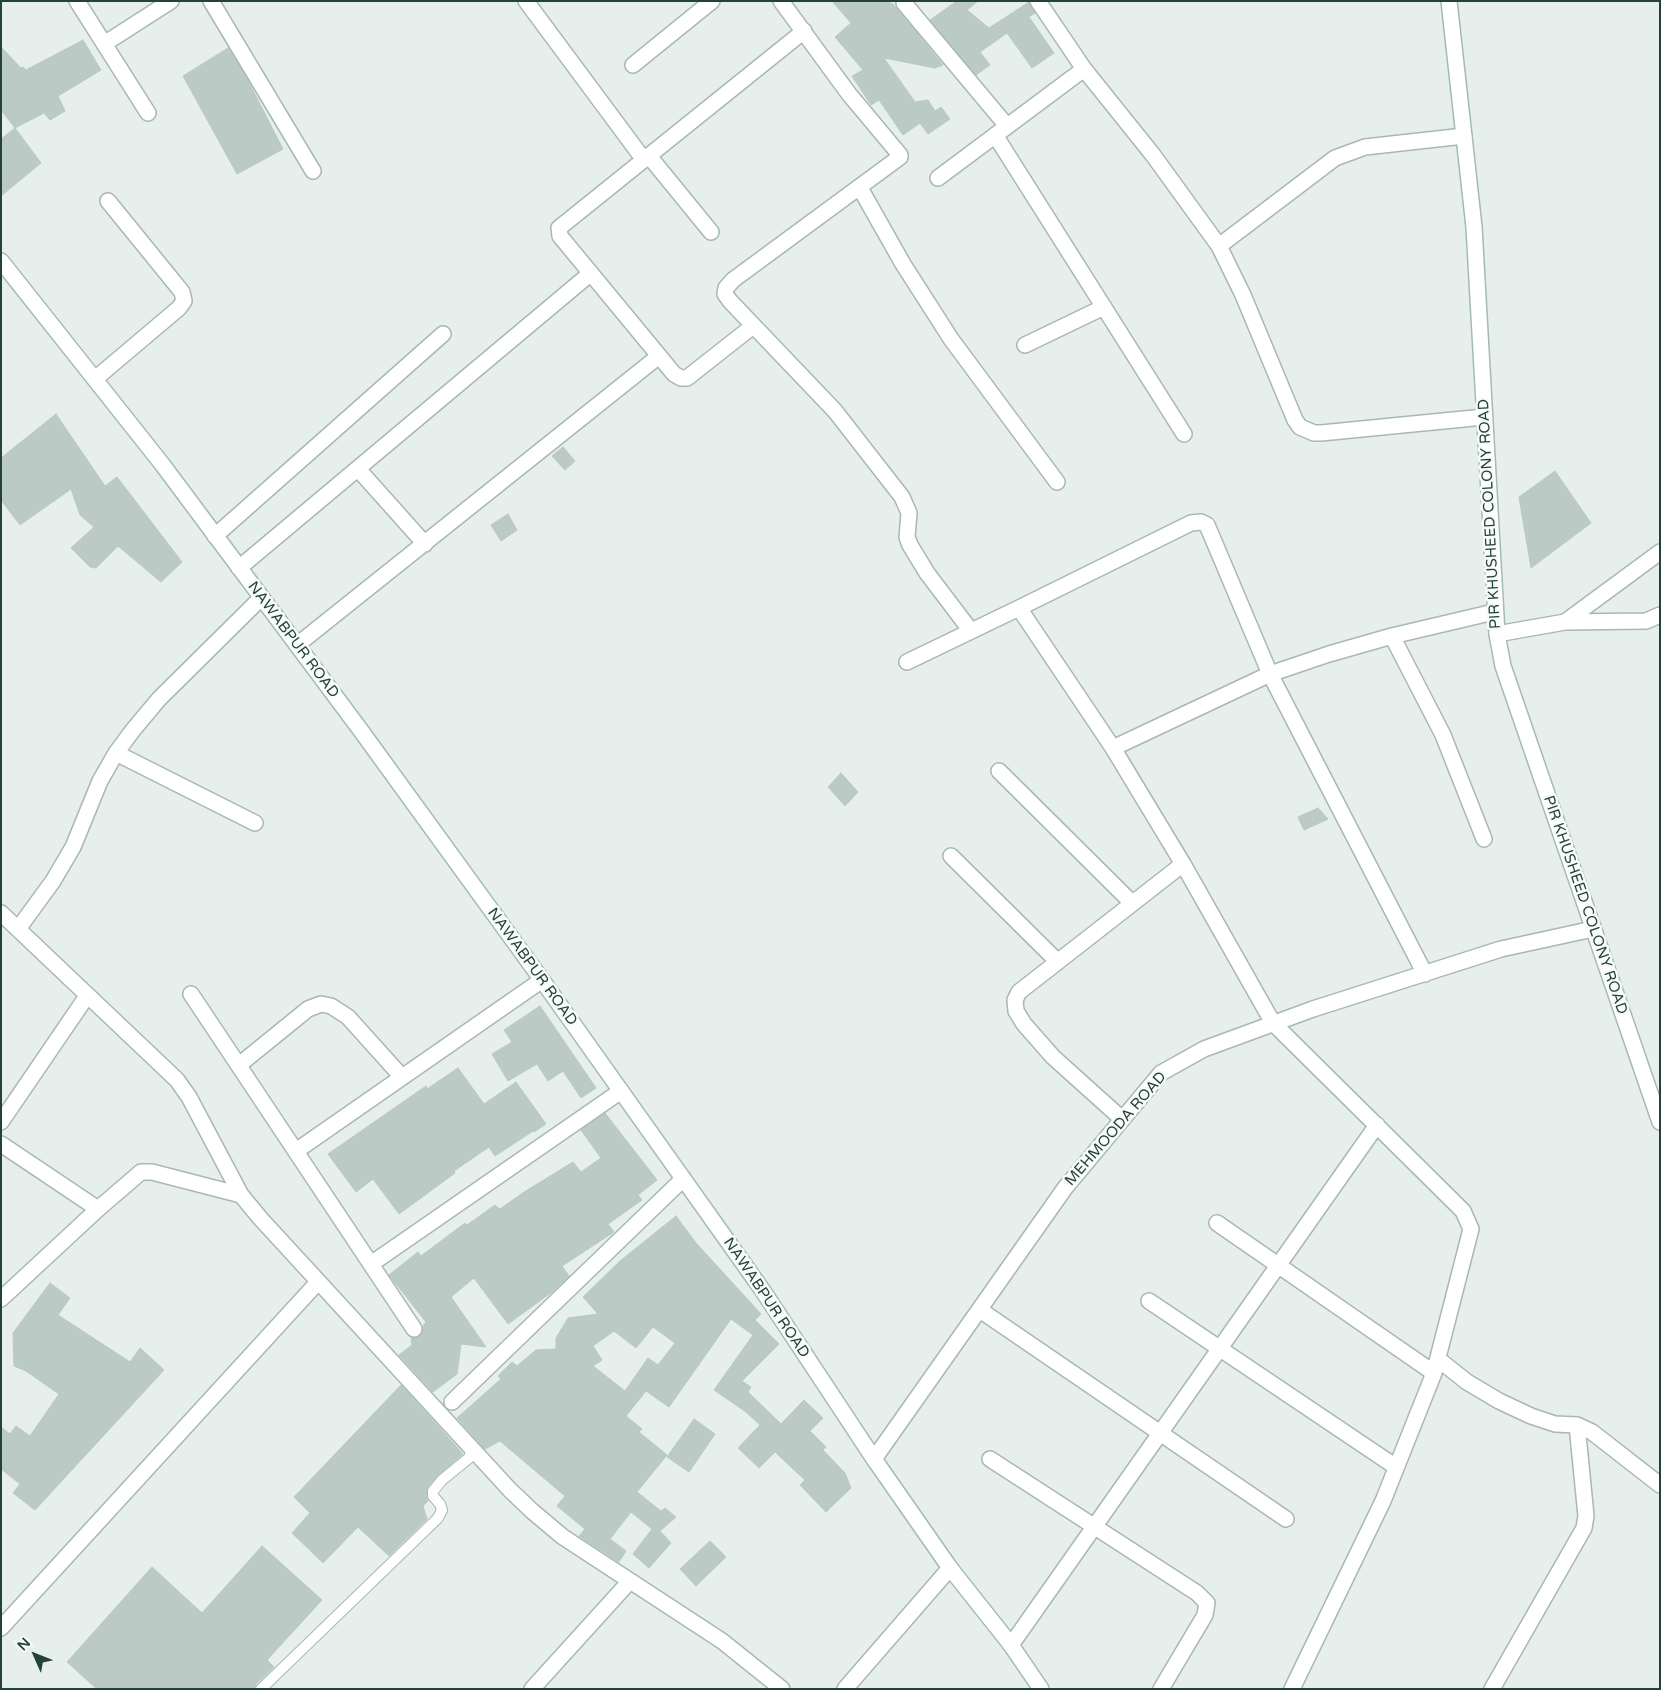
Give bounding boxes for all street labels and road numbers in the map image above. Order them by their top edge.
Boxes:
street label: PIR KHUSHEED COLONY ROAD [1475,399,1505,629]
street label: NAWABPUR ROAD [243,578,343,702]
street label: PIR KHUSHEED COLONY ROAD [1539,793,1631,1017]
street label: NAWABPUR ROAD [483,905,581,1029]
street label: MEHMOODA ROAD [1061,1068,1171,1190]
street label: NAWABPUR ROAD [719,1234,813,1362]

